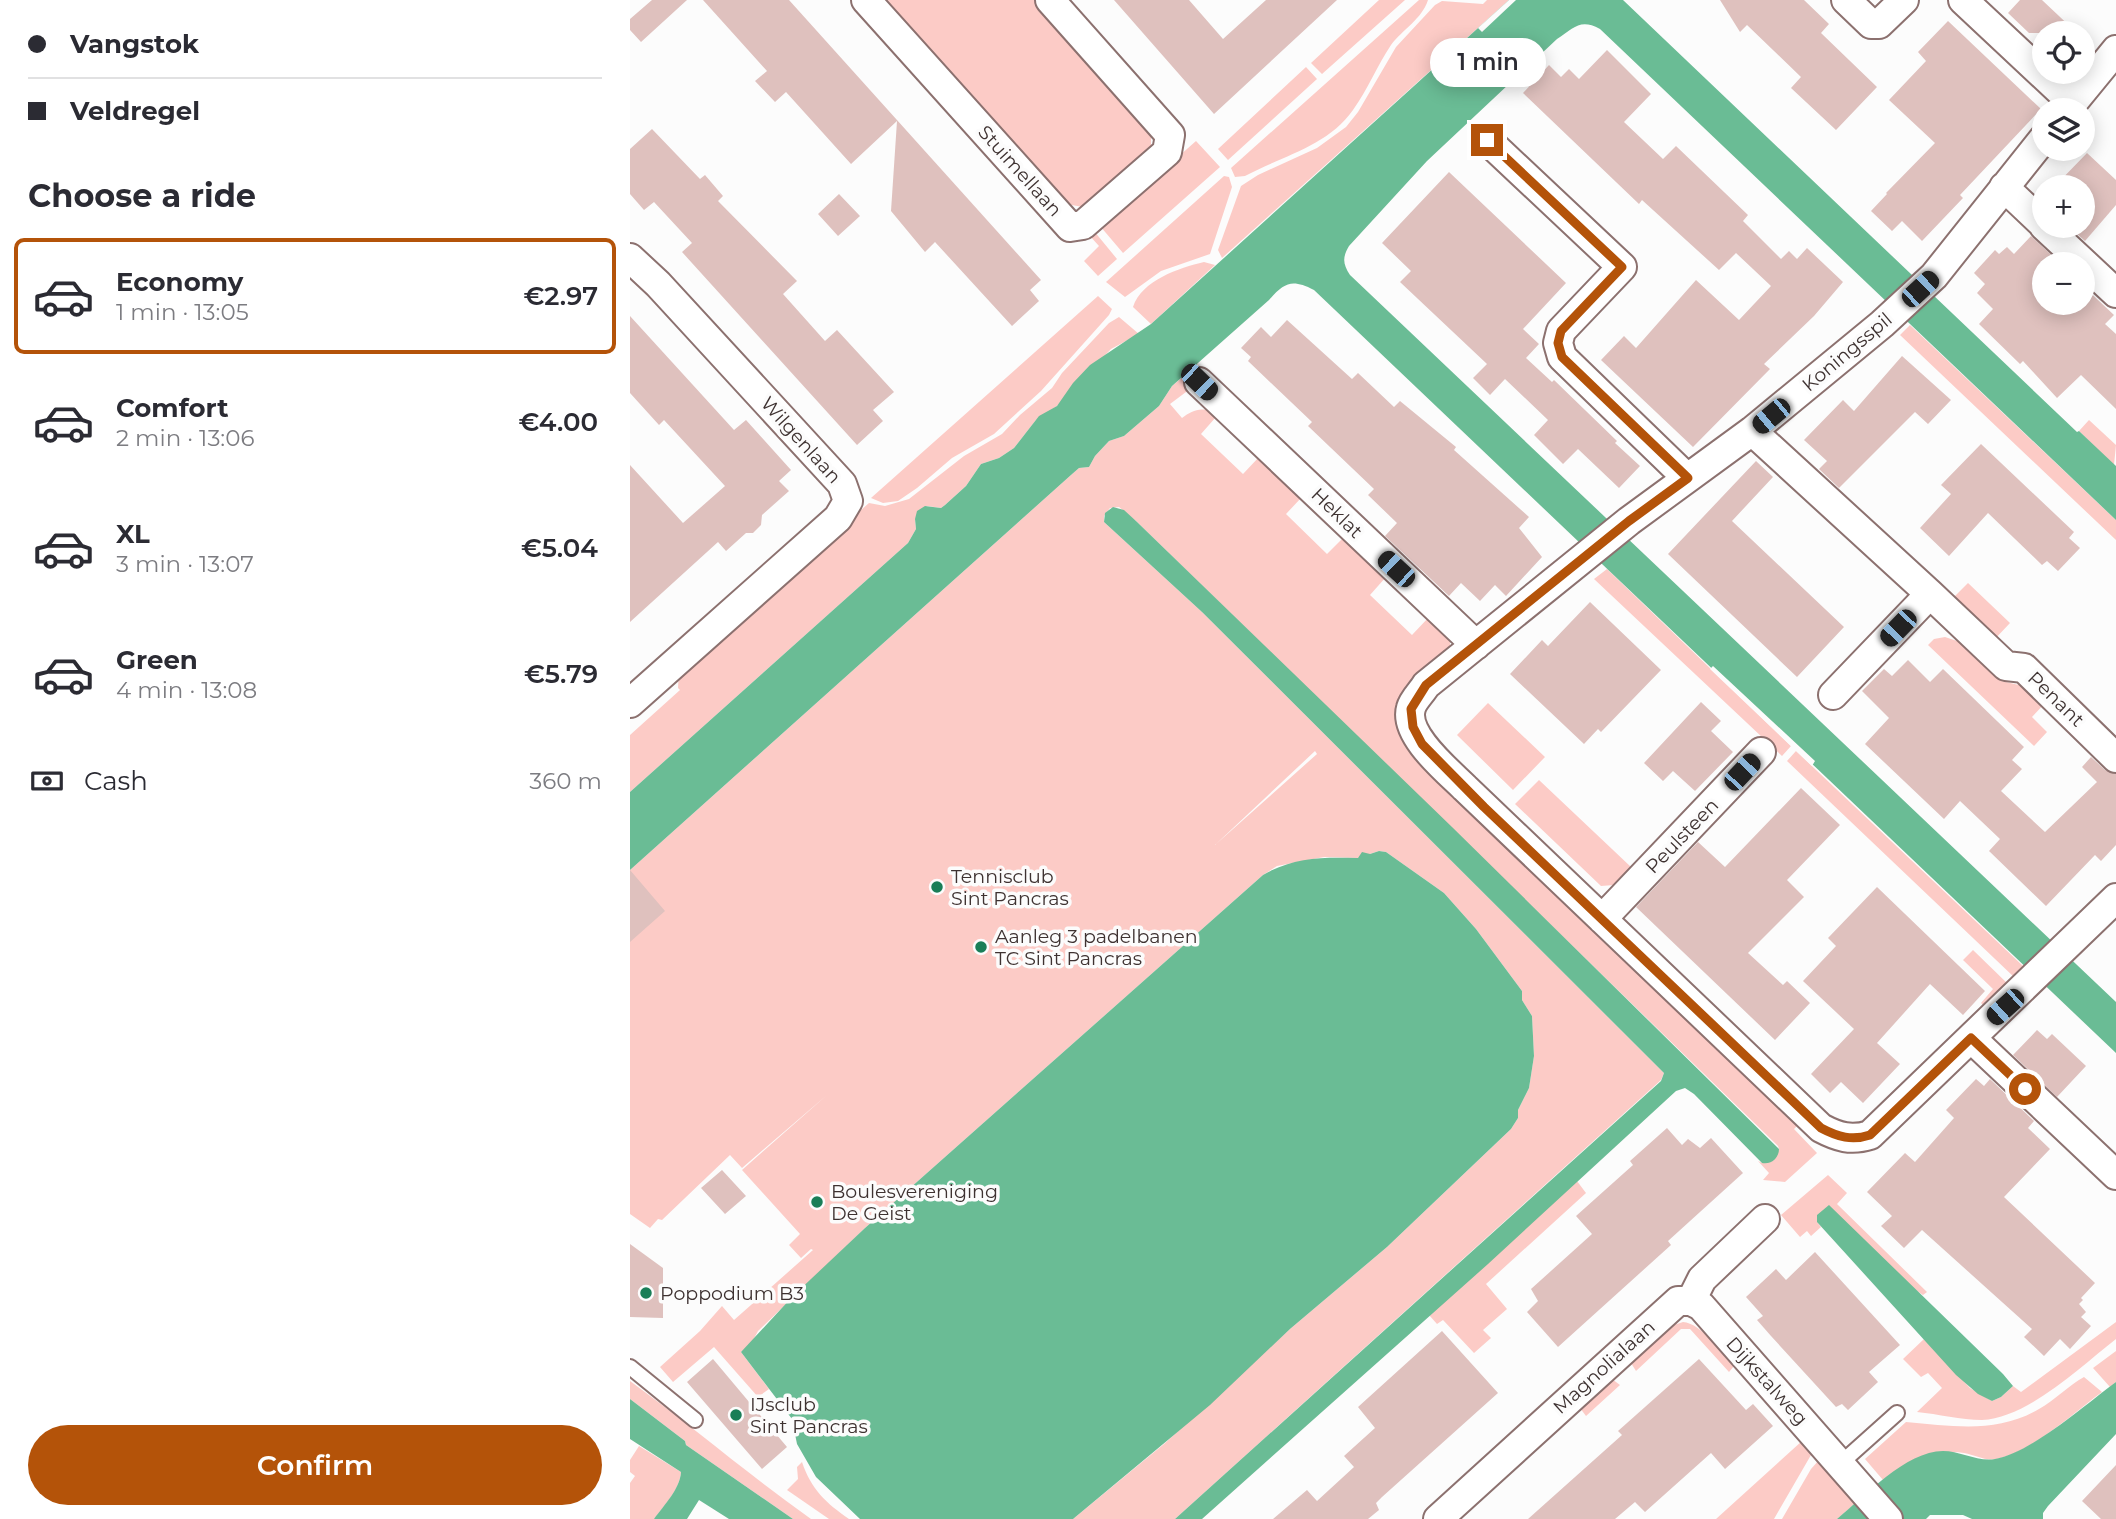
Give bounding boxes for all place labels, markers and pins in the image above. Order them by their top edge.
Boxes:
place label: Tennisclub Sint Pancras [951,865,1069,910]
marker: Tennisclub Sint Pancras [929,879,945,895]
place label: Aanleg 3 padelbanen TC Sint Pancras [995,925,1198,970]
marker: Aanleg 3 padelbanen TC Sint Pancras [973,939,989,955]
place label: Boulesvereniging De Geist [831,1180,998,1225]
marker: Boulesvereniging De Geist [809,1194,825,1210]
place label: Poppodium B3 [660,1282,804,1305]
marker: Poppodium B3 [638,1285,654,1301]
place label: IJsclub Sint Pancras [750,1393,868,1438]
marker: IJsclub Sint Pancras [728,1407,744,1423]

